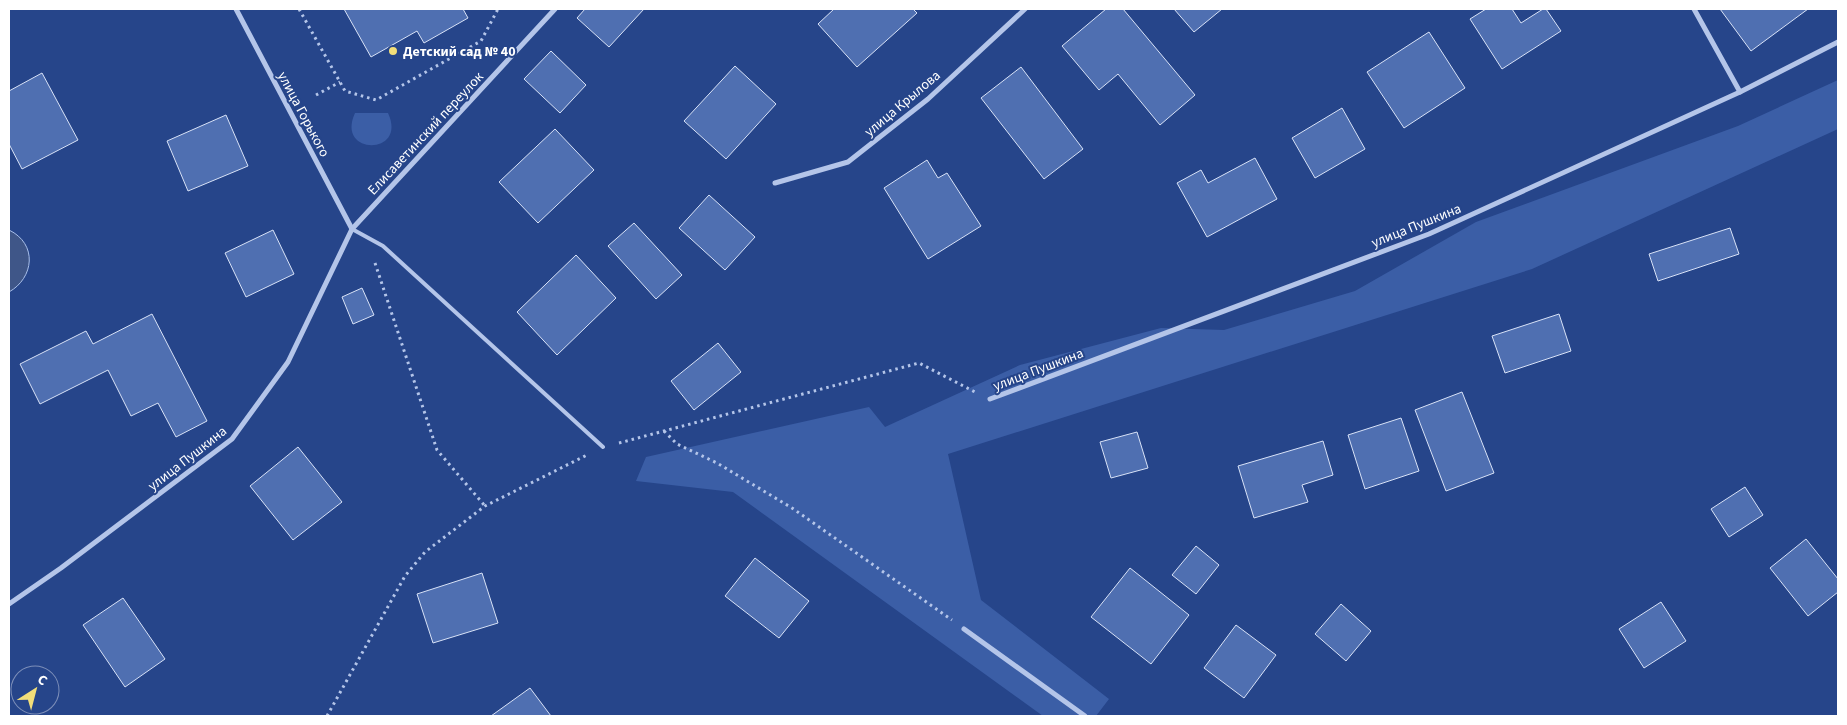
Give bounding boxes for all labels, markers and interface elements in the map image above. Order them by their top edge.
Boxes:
place label: Детский сад № 40 [403,42,516,62]
marker: Детский сад № 40 [387,45,399,57]
street label: улица Крылова [860,66,945,142]
street label: улица Горького [272,68,334,161]
street label: Елисаветинский переулок [363,68,488,200]
street label: улица Пушкина [1368,199,1464,253]
street label: улица Пушкина [990,344,1086,396]
street label: улица Пушкина [144,422,231,496]
north arrow [10,665,60,715]
text: С [33,670,51,691]

